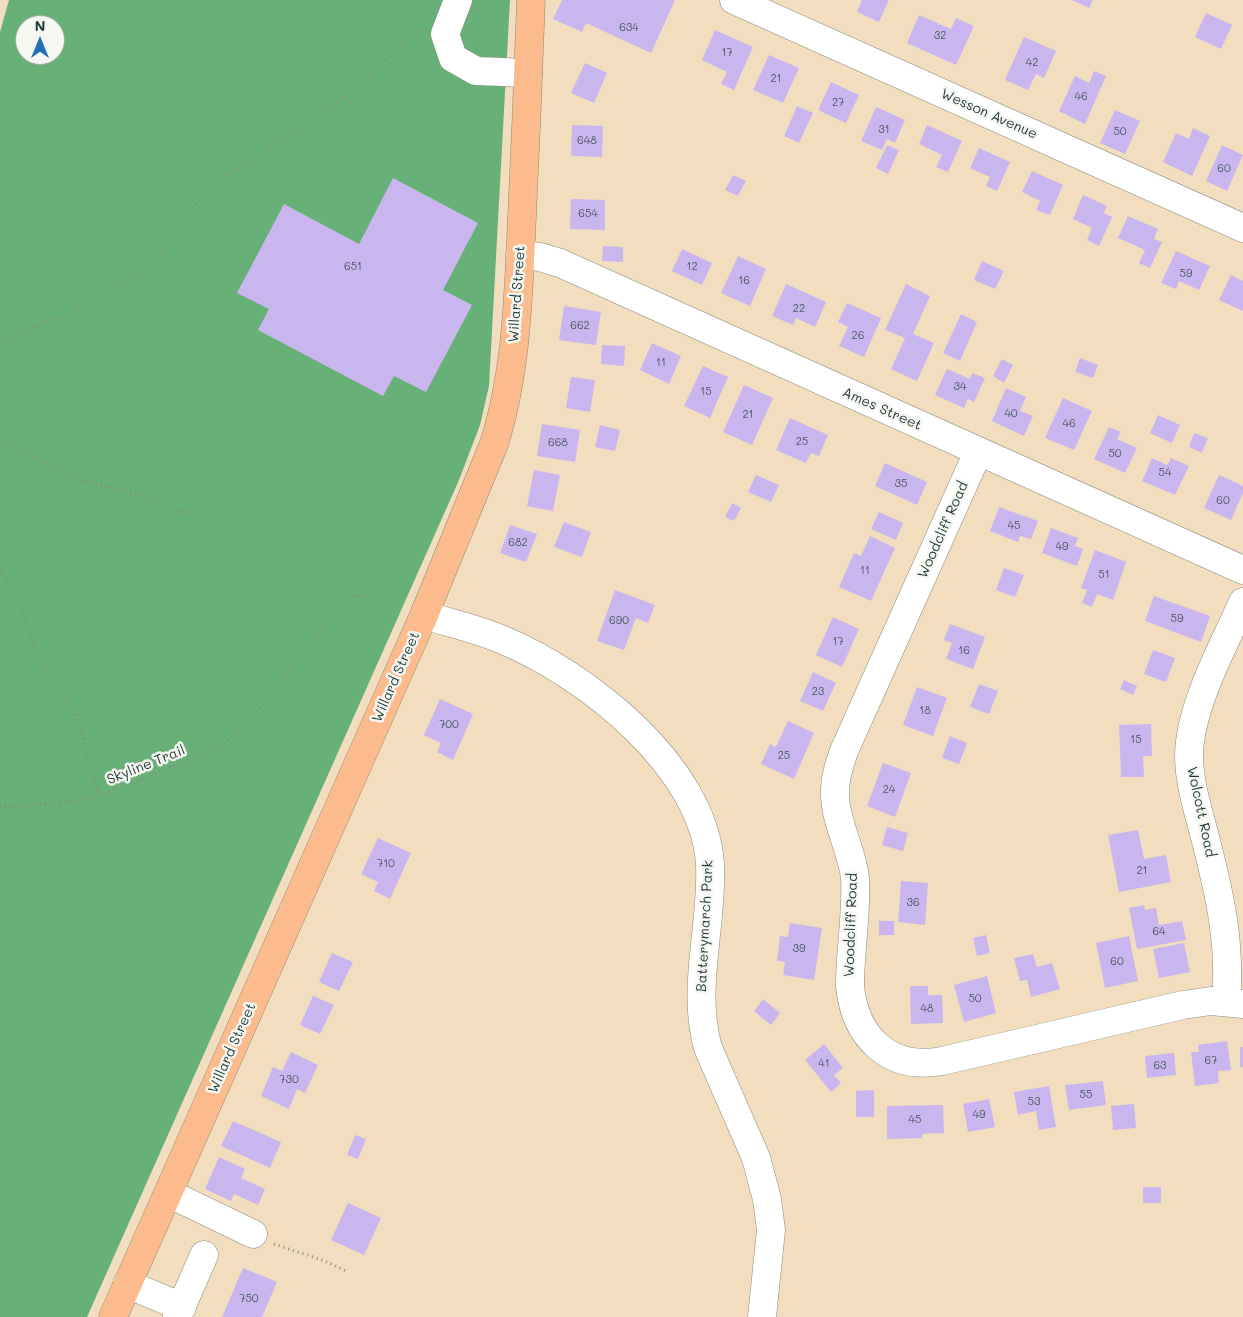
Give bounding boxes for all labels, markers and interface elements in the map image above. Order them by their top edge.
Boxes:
north arrow [15,15,65,65]
text: N [35,16,45,35]
house number: 634 [619,21,639,35]
house number: 32 [934,29,946,43]
house number: 17 [721,46,733,60]
house number: 42 [1026,56,1038,70]
house number: 21 [770,72,782,86]
street label: Wesson Avenue [938,85,1040,143]
house number: 46 [1074,90,1088,104]
house number: 27 [832,96,844,110]
house number: 31 [878,123,890,137]
house number: 50 [1113,125,1127,139]
house number: 648 [577,134,597,148]
house number: 60 [1217,162,1231,176]
house number: 654 [578,207,598,221]
street label: Willard Street [505,245,529,343]
house number: 651 [344,260,362,274]
house number: 12 [686,260,698,274]
house number: 59 [1180,267,1192,281]
house number: 16 [738,274,750,288]
house number: 22 [793,302,805,316]
house number: 662 [570,319,590,333]
house number: 26 [852,329,864,343]
house number: 11 [656,356,666,370]
house number: 34 [954,380,966,394]
street label: Ames Street [840,384,924,434]
house number: 15 [700,385,712,399]
house number: 40 [1004,407,1018,421]
house number: 21 [742,408,754,422]
house number: 46 [1062,417,1076,431]
house number: 25 [796,435,808,449]
house number: 668 [548,436,568,450]
house number: 50 [1108,447,1122,461]
house number: 54 [1159,466,1171,480]
house number: 35 [895,477,907,491]
street label: Woodcliff Road [914,479,972,581]
house number: 60 [1216,494,1230,508]
house number: 45 [1008,519,1020,533]
house number: 682 [508,536,528,550]
house number: 49 [1056,540,1068,554]
house number: 11 [860,564,870,578]
house number: 51 [1098,568,1110,582]
house number: 59 [1171,612,1183,626]
house number: 690 [609,614,629,628]
street label: Willard Street [369,629,423,725]
house number: 17 [832,635,844,649]
house number: 16 [958,644,970,658]
house number: 23 [812,685,824,699]
house number: 18 [919,704,931,718]
house number: 700 [439,718,459,732]
house number: 15 [1130,733,1142,747]
street label: Skyline Trail [105,742,187,788]
house number: 25 [778,749,790,763]
street label: Wolcott Road [1183,765,1219,859]
house number: 24 [883,783,895,797]
house number: 710 [377,857,395,871]
street label: Batterymarch Park [693,860,717,992]
house number: 21 [1136,864,1148,878]
street label: Woodcliff Road [841,873,861,977]
house number: 36 [906,896,920,910]
house number: 64 [1152,925,1166,939]
house number: 39 [793,942,805,956]
house number: 60 [1110,955,1124,969]
house number: 50 [968,992,982,1006]
street label: Willard Street [205,1000,259,1096]
house number: 48 [920,1002,934,1016]
house number: 67 [1205,1054,1217,1068]
house number: 41 [818,1057,830,1071]
house number: 63 [1153,1059,1167,1073]
house number: 730 [279,1073,299,1087]
house number: 55 [1080,1088,1092,1102]
house number: 53 [1028,1095,1040,1109]
house number: 49 [973,1108,985,1122]
house number: 45 [909,1113,921,1127]
house number: 750 [239,1292,259,1306]

